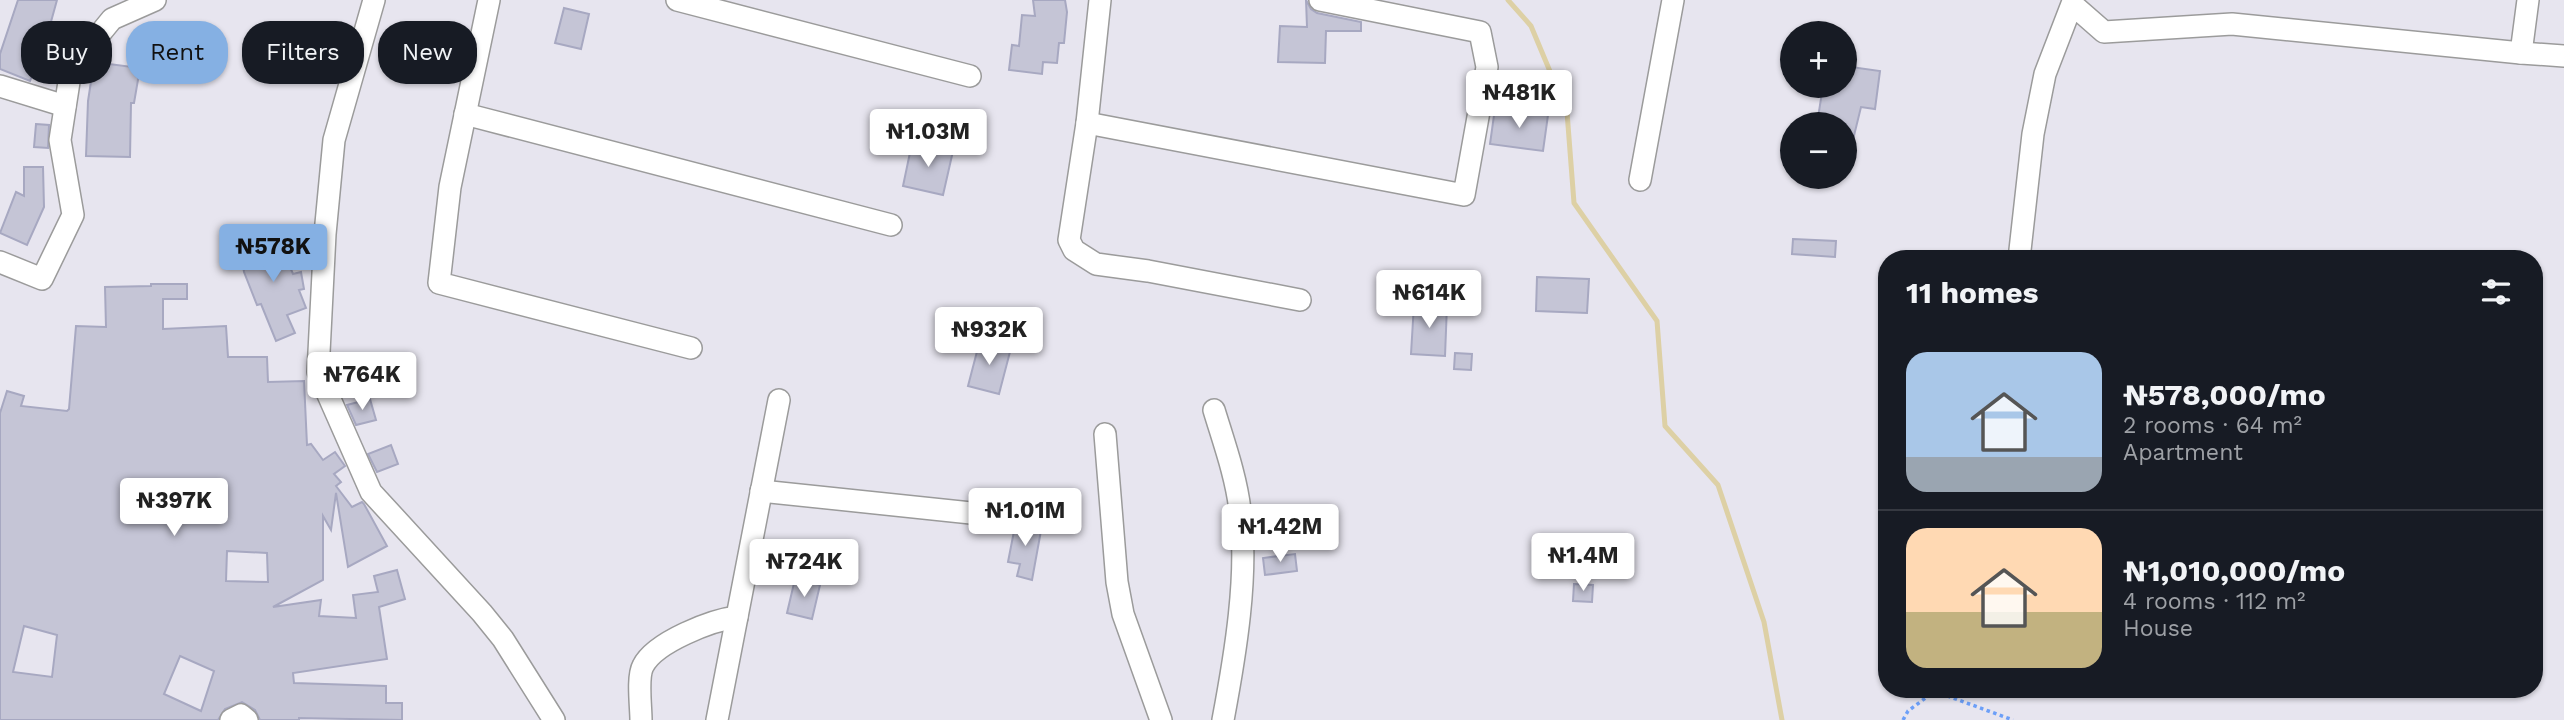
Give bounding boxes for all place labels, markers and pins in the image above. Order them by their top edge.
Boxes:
pin: ₦481K [1470,71,1568,130]
pin: ₦1.03M [871,110,985,169]
pin: ₦578K [224,224,322,284]
pin: ₦614K [1380,270,1478,330]
pin: ₦932K [940,308,1038,367]
pin: ₦764K [313,352,411,412]
pin: ₦397K [125,478,223,538]
pin: ₦1.01M [968,489,1082,548]
pin: ₦1.42M [1223,504,1337,564]
pin: ₦1.4M [1534,534,1632,593]
pin: ₦724K [755,540,853,599]

